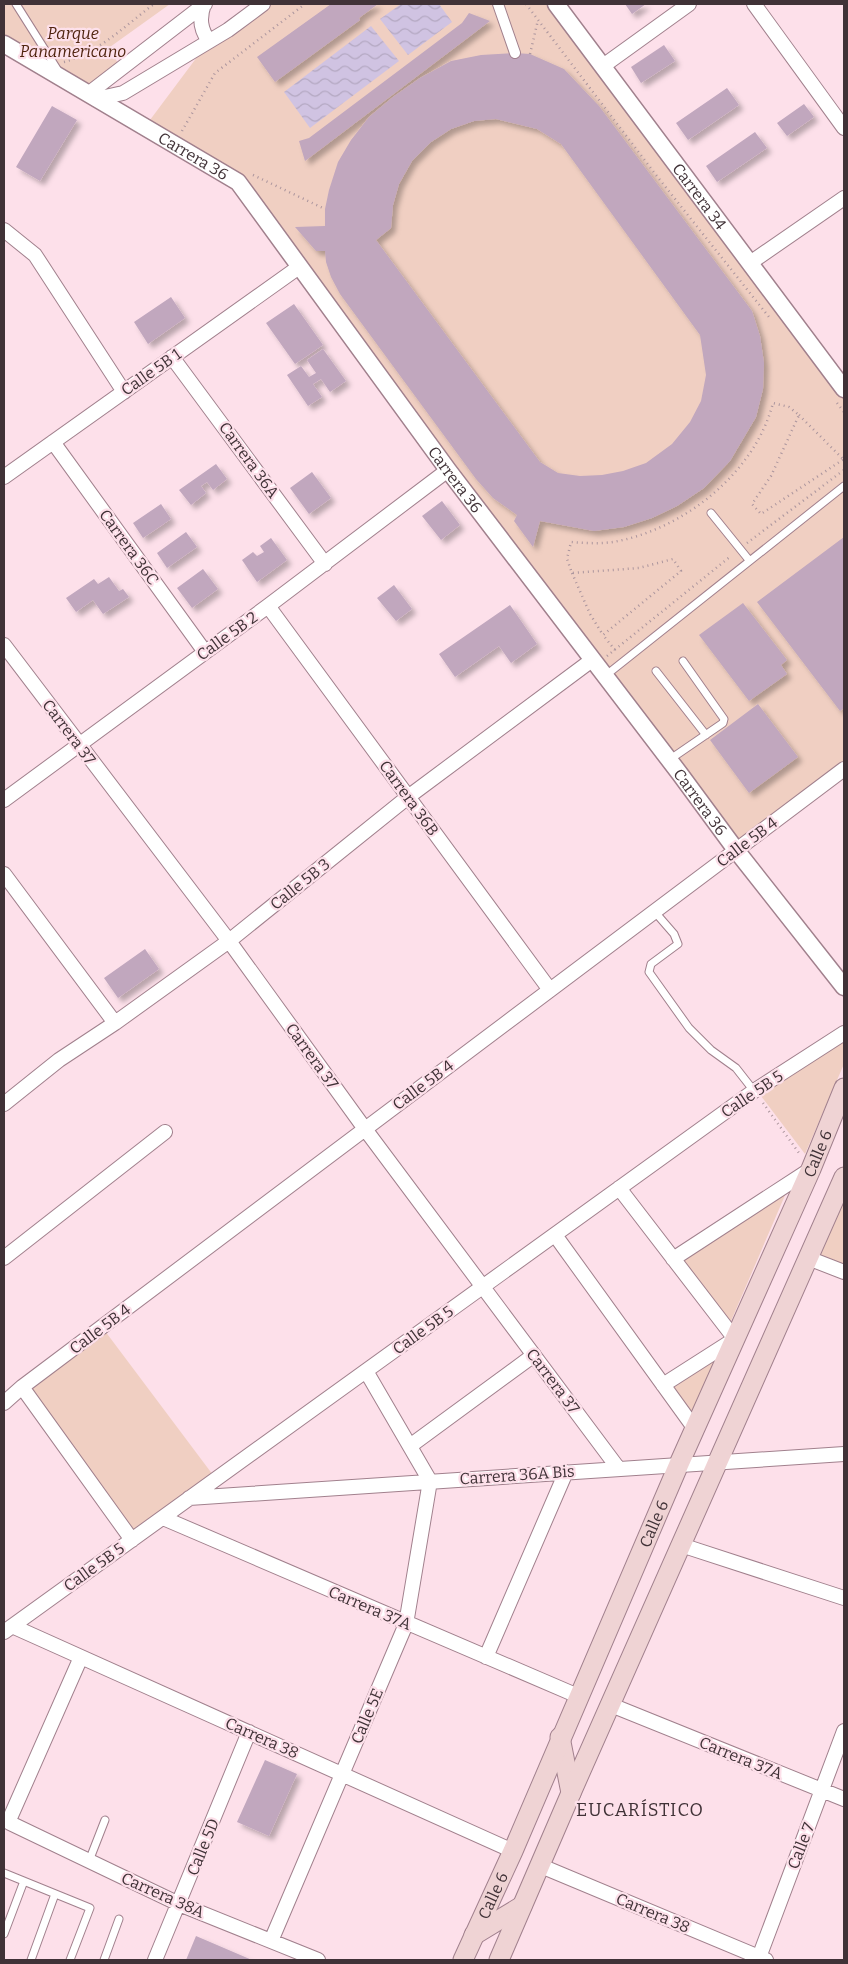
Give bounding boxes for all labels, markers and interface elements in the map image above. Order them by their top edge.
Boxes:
park label: Parque Panamericano [20,24,126,61]
street label: Carrera 36 [155,128,232,184]
street label: Carrera 34 [669,159,731,234]
street label: Calle 5B 1 [118,344,185,399]
street label: Carrera 36A [215,418,283,502]
street label: Carrera 36 [424,442,486,516]
street label: Carrera 36C [95,506,163,588]
street label: Calle 5B 2 [193,608,261,664]
street label: Carrera 37 [38,696,100,768]
street label: Carrera 36B [375,757,443,839]
street label: Carrera 36 [670,765,731,839]
street label: Calle 5B 4 [713,813,782,871]
street label: Calle 5B 3 [266,854,334,914]
street label: Carrera 37 [282,1019,342,1093]
street label: Calle 5B 4 [389,1056,458,1114]
street label: Calle 5B 5 [717,1066,787,1122]
street label: Calle 6 [799,1127,835,1180]
street label: Calle 5B 4 [66,1300,135,1358]
street label: Calle 5B 5 [389,1302,457,1358]
street label: Carrera 37 [522,1345,584,1417]
street label: Carrera 36A Bis [459,1462,575,1488]
street label: Calle 6 [635,1497,672,1550]
street label: Calle 5B 5 [60,1539,128,1595]
street label: Carrera 37A [326,1582,415,1634]
street label: Calle 5E [347,1685,387,1747]
street label: Carrera 38 [222,1713,302,1763]
street label: Carrera 37A [697,1733,786,1784]
district label: EUCARÍSTICO [576,1798,704,1821]
street label: Calle 5D [183,1816,223,1878]
street label: Calle 7 [784,1820,818,1872]
street label: Carrera 38A [118,1868,208,1922]
street label: Calle 6 [474,1869,512,1922]
street label: Carrera 38 [613,1889,693,1937]

